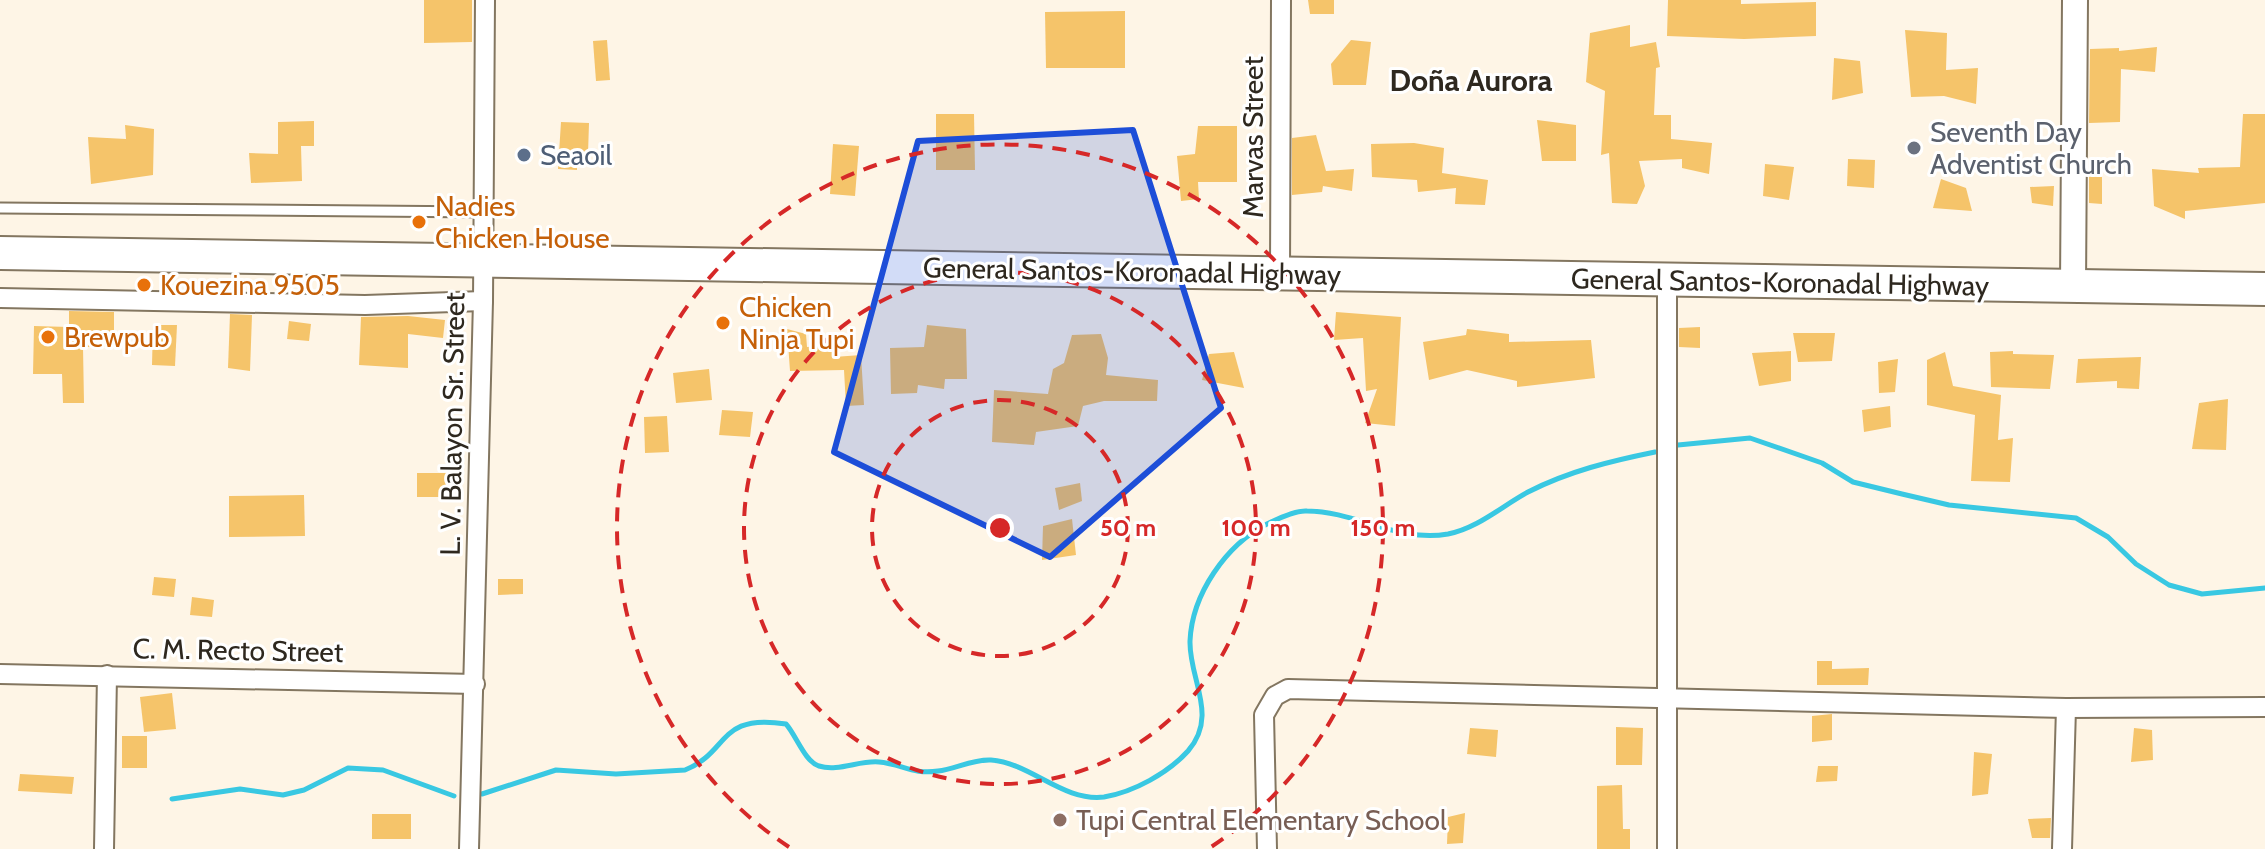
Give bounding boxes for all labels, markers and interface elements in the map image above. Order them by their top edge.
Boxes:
street label: Marvas Street [1236,56,1270,218]
district label: Doña Aurora [1390,62,1553,99]
place label: Seventh Day Adventist Church [1930,115,2132,181]
place label: Seaoil [540,138,612,172]
marker: Seventh Day Adventist Church [1905,139,1923,157]
marker: Seaoil [515,146,533,164]
place label: Nadies Chicken House [435,189,610,255]
marker: Nadies Chicken House [410,213,428,231]
street label: General Santos-Koronadal Highway [923,250,1341,292]
street label: General Santos-Koronadal Highway [1571,261,1989,303]
place label: Kouezina 9505 [160,268,340,302]
marker: Kouezina 9505 [135,276,153,294]
place label: Chicken Ninja Tupi [739,290,854,356]
street label: L. V. Balayon Sr. Street [433,292,471,556]
marker: Chicken Ninja Tupi [714,314,732,332]
place label: Brewpub [64,320,169,354]
marker: Brewpub [39,328,57,346]
text: 50 m [1100,513,1156,542]
text: 100 m [1221,513,1291,542]
text: 150 m [1351,513,1415,542]
centre of rings [986,514,1014,542]
street label: C. M. Recto Street [132,631,344,669]
place label: Tupi Central Elementary School [1076,803,1447,837]
marker: Tupi Central Elementary School [1051,811,1069,829]

